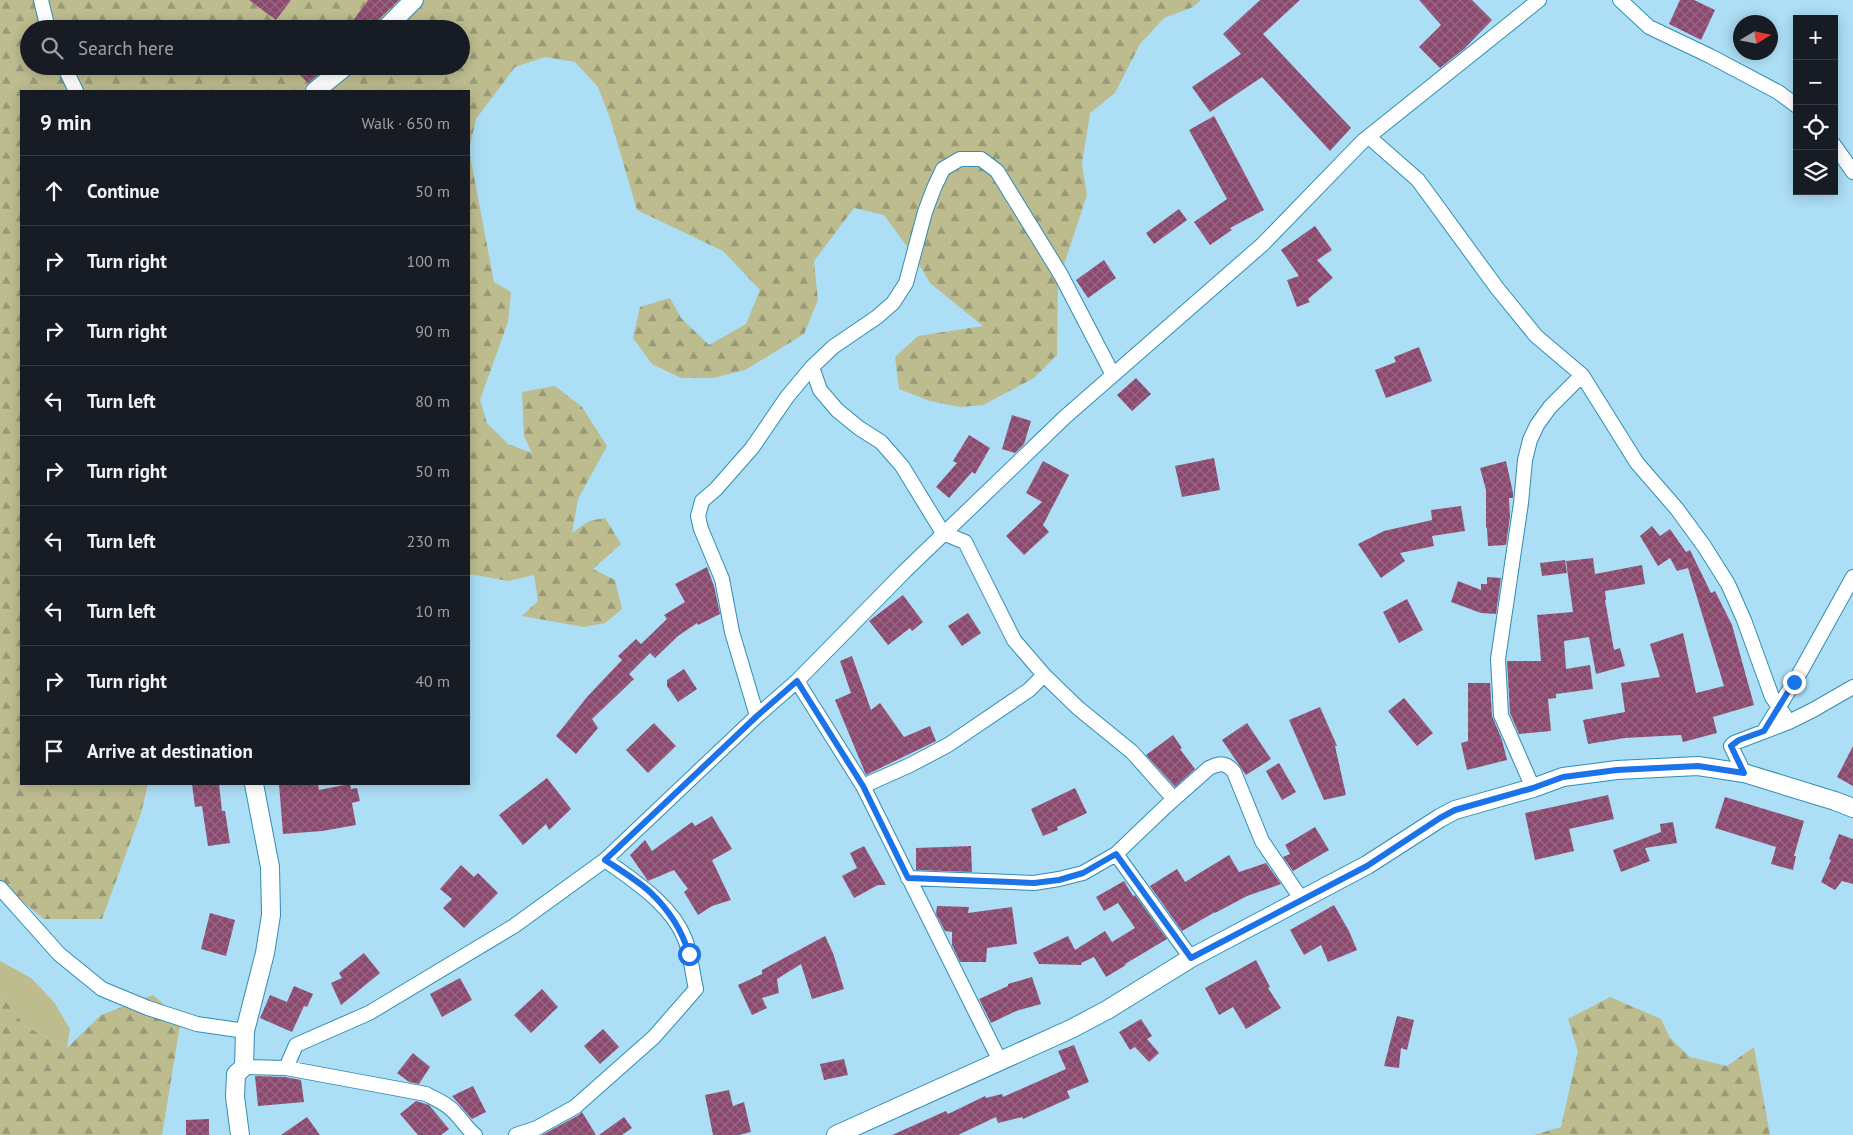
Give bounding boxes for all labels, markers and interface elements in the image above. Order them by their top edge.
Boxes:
north arrow [1733,15,1778,60]
map controls [1793,15,1838,195]
button: + [1793,15,1838,60]
search box [20,20,470,75]
icon: search [38,34,66,62]
text: Search here [78,36,174,60]
button: − [1793,60,1838,105]
button: locate [1793,105,1838,150]
text: 9 min [40,109,91,136]
text: Walk · 650 m [361,113,450,133]
button: layers [1793,150,1838,195]
icon: ahead [40,177,68,205]
text: Continue [87,179,159,203]
text: 50 m [415,181,450,201]
icon: right [40,247,68,275]
text: Turn right [87,249,167,273]
text: 100 m [407,251,450,271]
icon: right [40,317,68,345]
text: Turn right [87,319,167,343]
text: 90 m [415,321,450,341]
icon: left [40,387,68,415]
text: Turn left [87,389,156,413]
text: 80 m [415,391,450,411]
icon: right [40,457,68,485]
text: Turn right [87,459,167,483]
text: 50 m [415,461,450,481]
icon: left [40,527,68,555]
text: Turn left [87,529,156,553]
text: 230 m [407,531,450,551]
icon: left [40,597,68,625]
text: Turn left [87,599,156,623]
text: 10 m [415,601,450,621]
icon: right [40,667,68,695]
text: Turn right [87,669,167,693]
text: 40 m [415,671,450,691]
route end [1783,671,1806,694]
icon: arrive [40,737,68,765]
text: Arrive at destination [87,739,253,763]
route start [678,943,701,966]

